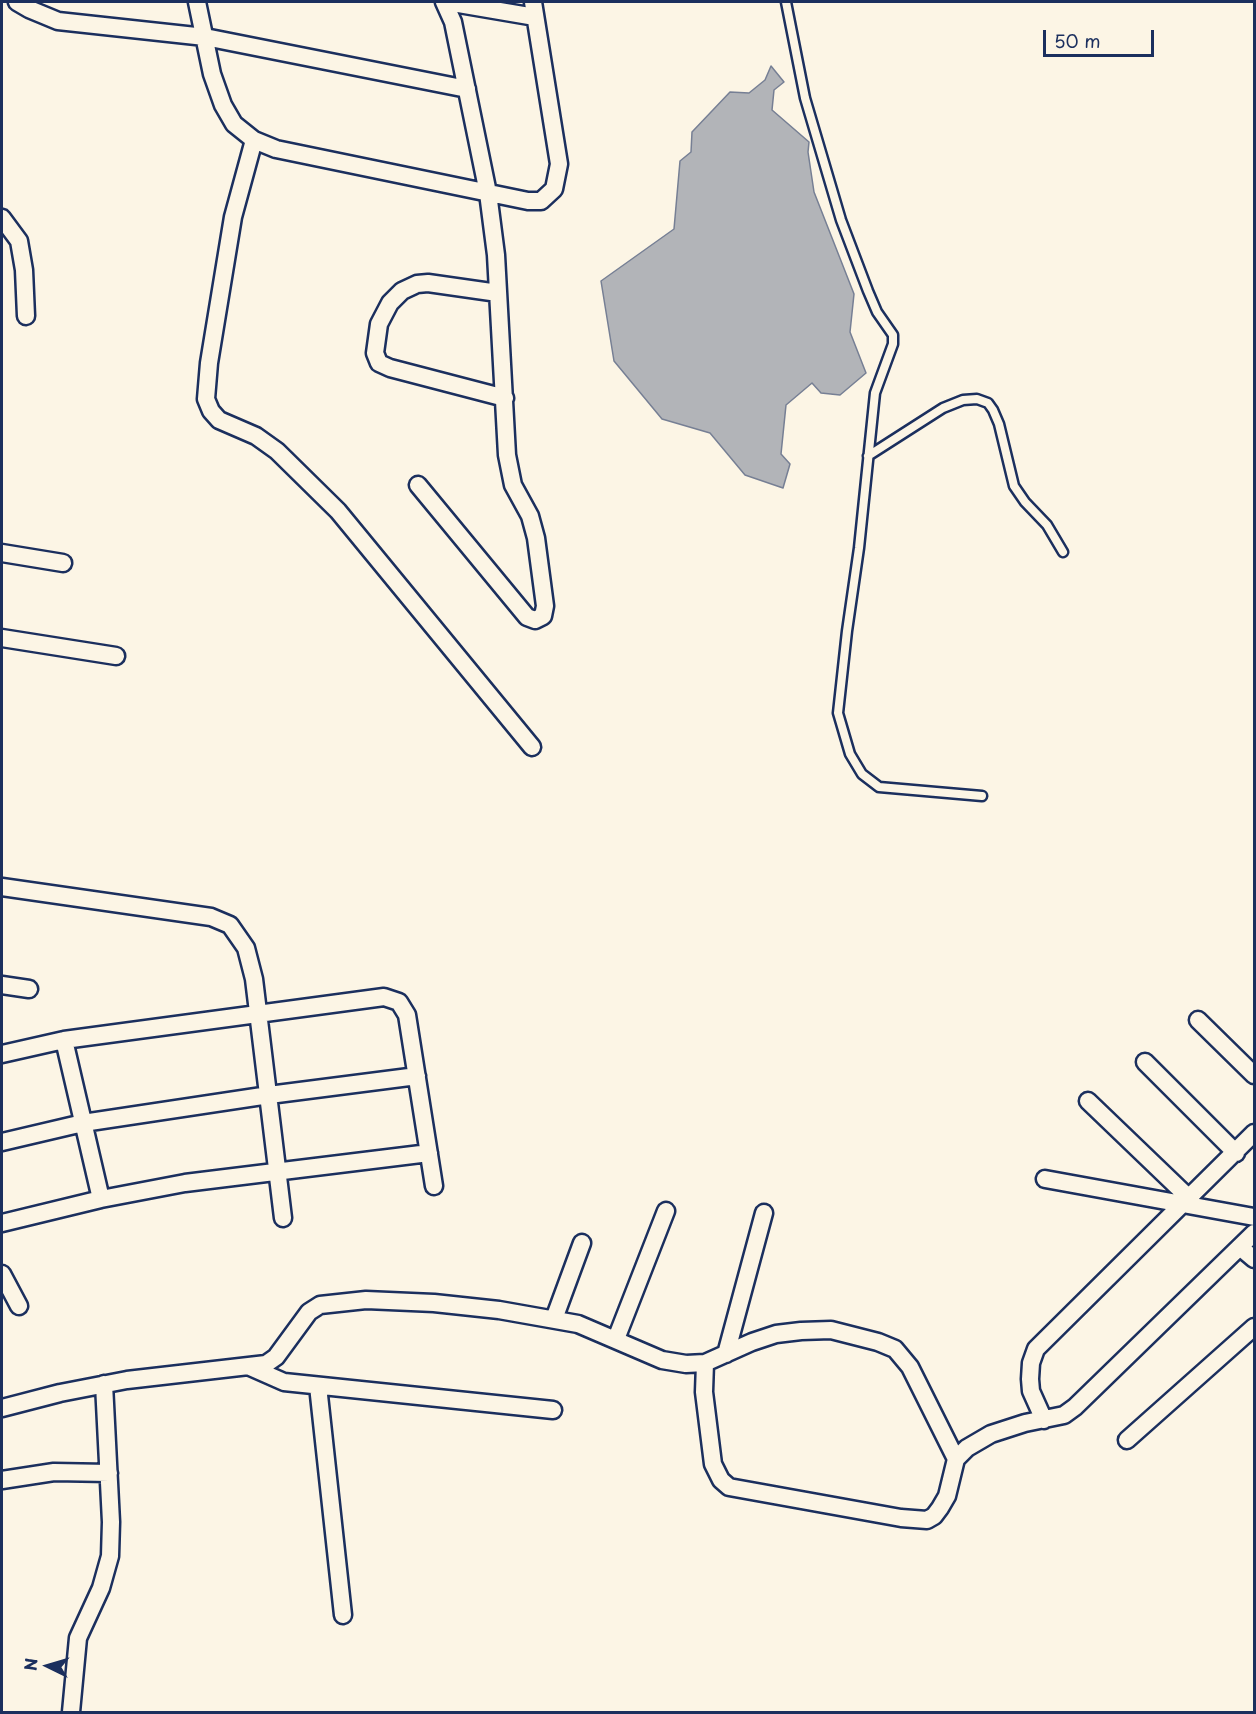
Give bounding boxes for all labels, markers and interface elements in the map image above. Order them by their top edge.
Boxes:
scale bar [1046,18,1157,56]
text: 50 m [1054,27,1101,54]
north arrow [18,1636,78,1696]
text: N [18,1657,43,1672]

